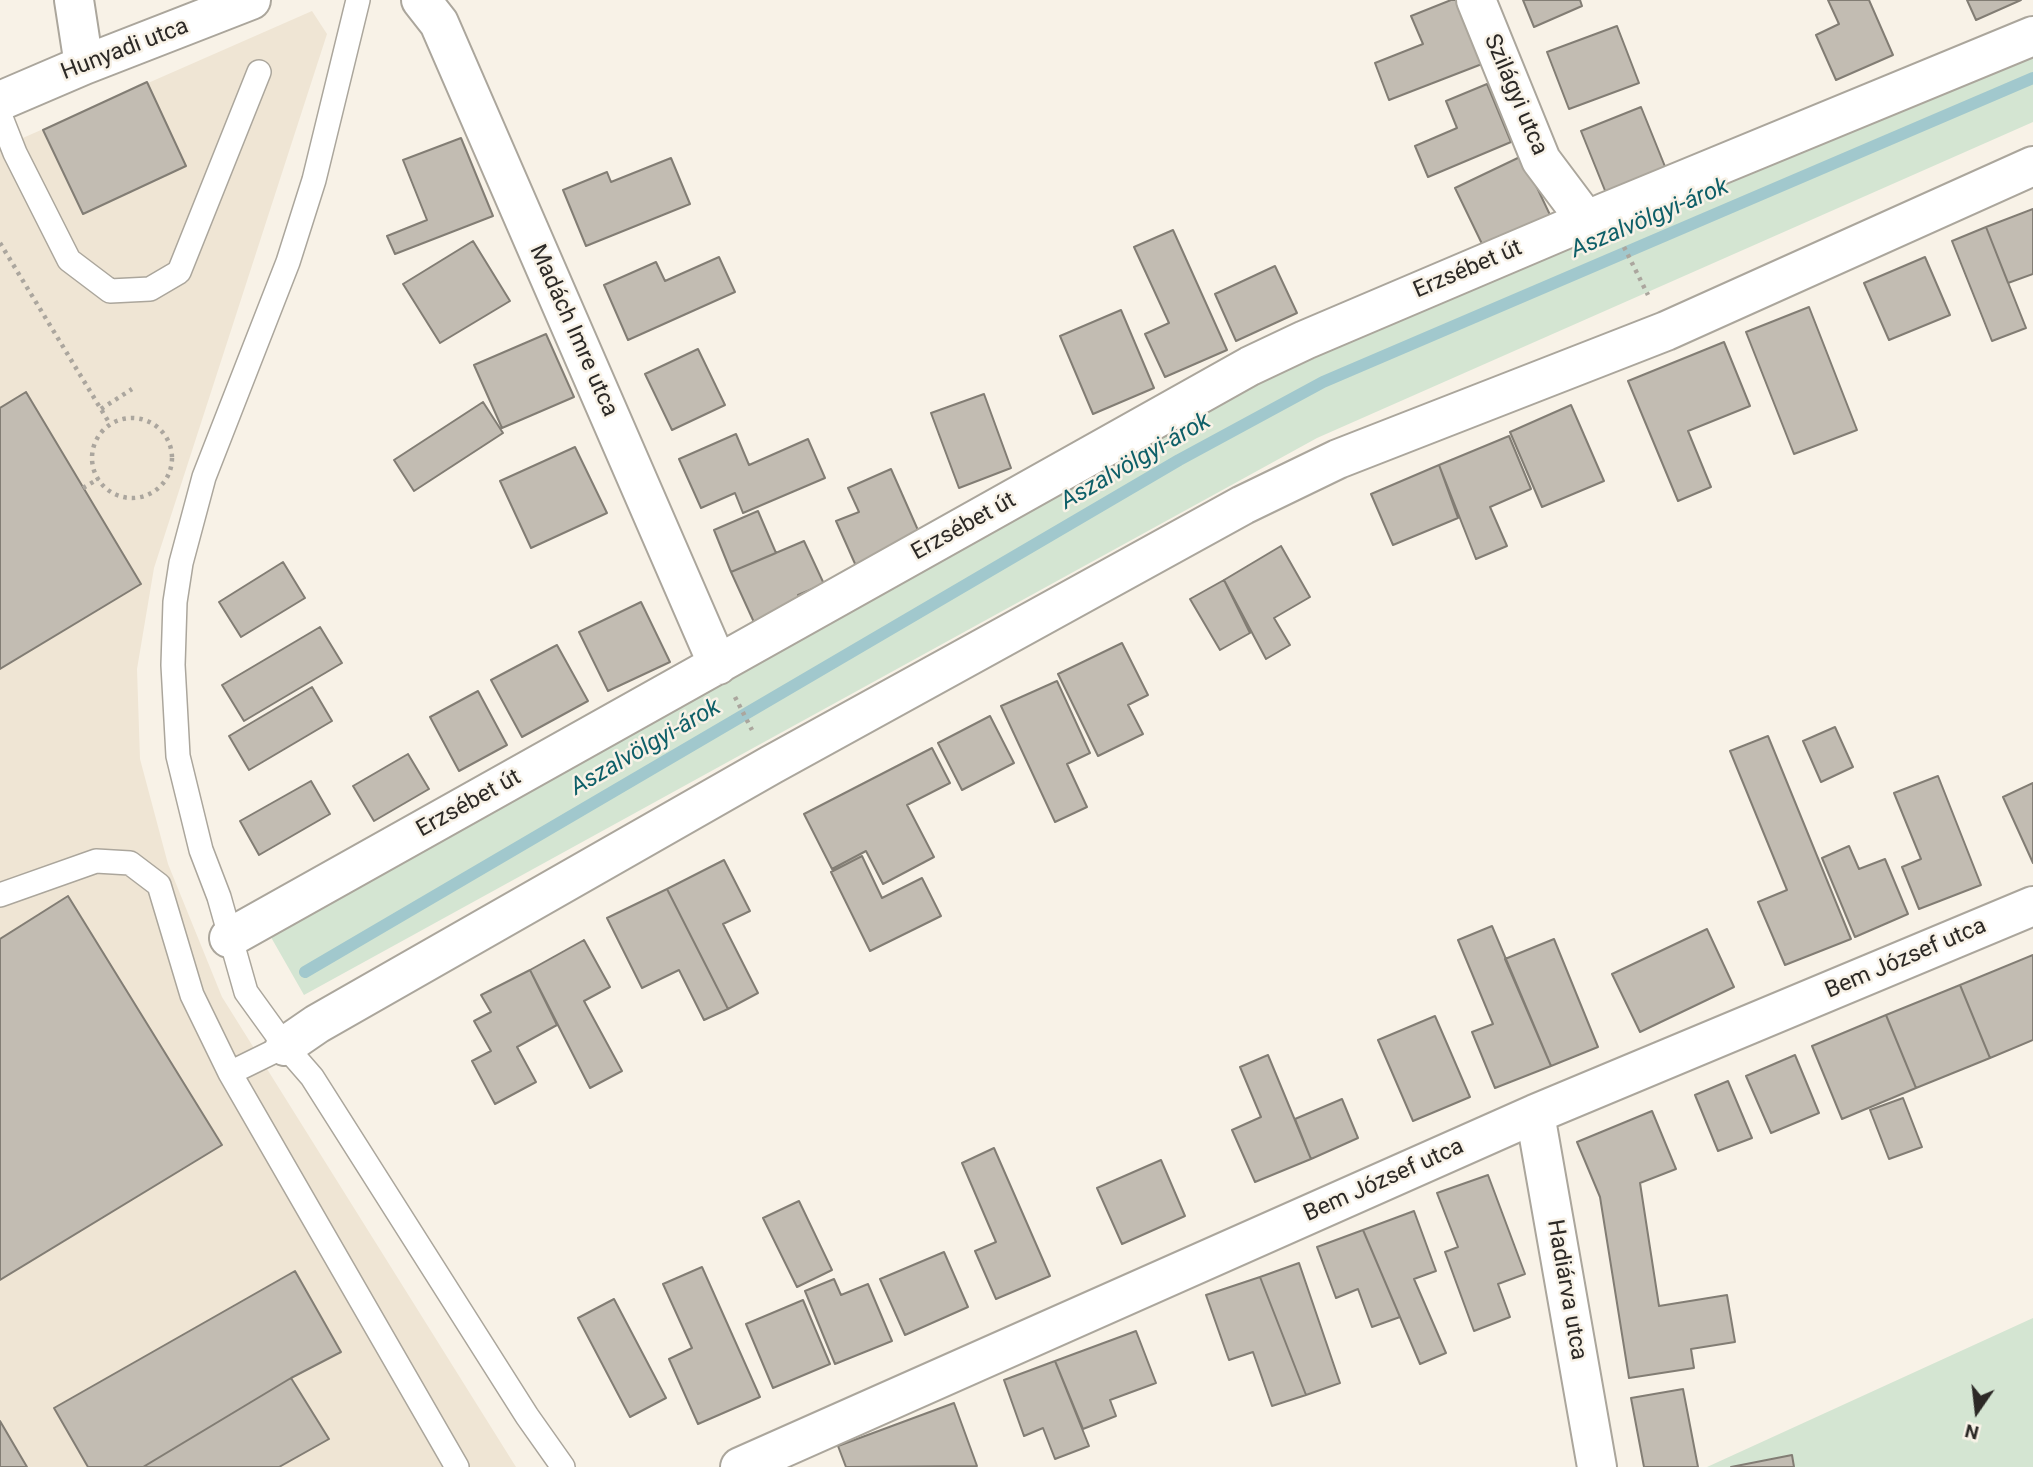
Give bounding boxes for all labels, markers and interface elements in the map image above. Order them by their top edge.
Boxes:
street label: Hunyadi utca [57,13,193,87]
street label: Szilágyi utca [1477,30,1553,160]
water label: Aszalvölgyi-árok [1567,173,1733,265]
street label: Erzsébet út [1410,235,1526,305]
street label: Madách Imre utca [523,241,623,421]
water label: Aszalvölgyi-árok [1056,407,1216,517]
street label: Erzsébet út [907,487,1021,567]
water label: Aszalvölgyi-árok [566,693,726,803]
street label: Erzsébet út [412,764,526,844]
street label: Bem József utca [1821,913,1991,1005]
street label: Bem József utca [1300,1133,1468,1229]
street label: Hadiárva utca [1540,1218,1592,1362]
north arrow [1942,1376,2012,1446]
text: N [1963,1419,1981,1445]

